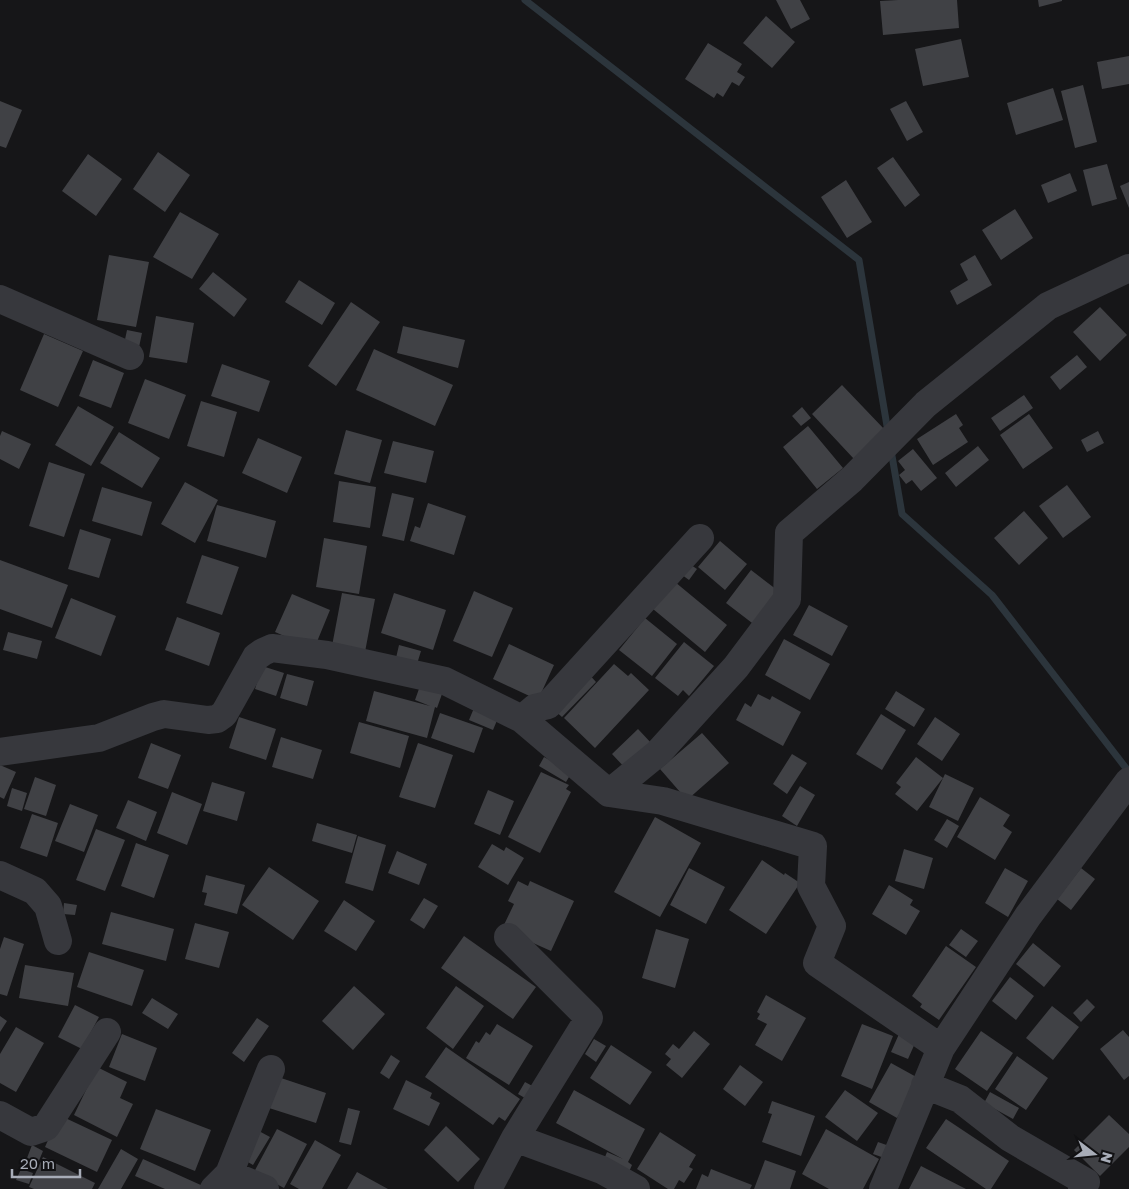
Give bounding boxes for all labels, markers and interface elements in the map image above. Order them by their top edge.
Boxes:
north arrow [1069,1129,1119,1179]
scale bar [12,1146,80,1178]
text: N [1097,1150,1117,1165]
text: 20 m [20,1154,55,1172]

